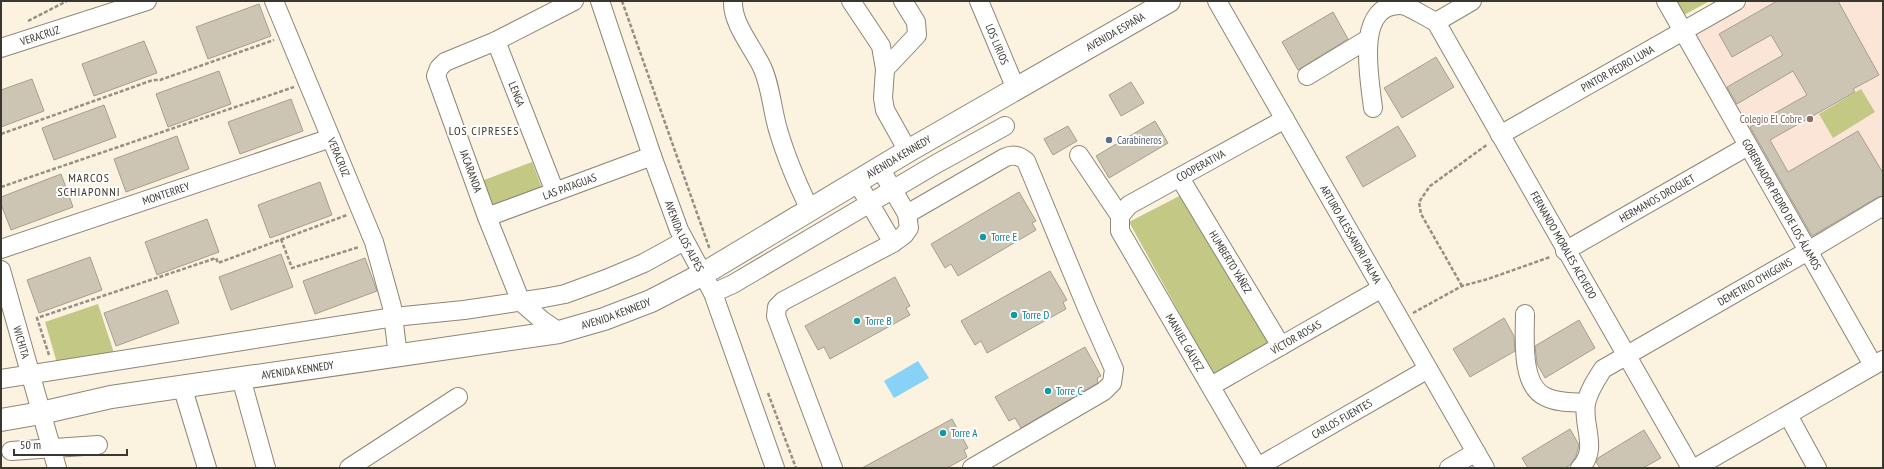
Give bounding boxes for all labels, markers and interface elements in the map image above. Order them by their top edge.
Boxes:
street label: AVENIDA ESPAÑA [1083,9,1148,54]
street label: VERACRUZ [18,22,62,49]
street label: LOS LIRIOS [982,22,1012,67]
street label: PINTOR PEDRO LUNA [1578,42,1657,95]
street label: LENGA [506,80,528,109]
place label: Colegio El Cobre [1740,112,1802,126]
marker: Colegio El Cobre [1805,114,1815,124]
district label: LOS CIPRESES [449,123,519,138]
street label: AVENIDA KENNEDY [864,132,934,181]
place label: Carabineros [1117,133,1162,147]
street label: VERACRUZ [324,135,353,179]
marker: Carabineros [1104,135,1114,145]
street label: GOBERNADOR PEDRO DE LOS ÁLAMOS [1739,136,1825,273]
street label: COOPERATIVA [1174,146,1228,185]
street label: JACARANDA [456,147,485,195]
district label: MARCOS SCHIAPONNI [57,170,121,199]
street label: LAS PATAGUAS [541,170,599,203]
street label: HERMANOS DROGUET [1617,171,1697,225]
street label: MONTERREY [140,179,191,208]
street label: ARTURO ALESSANDRI PALMA [1317,183,1385,287]
street label: FERNANDO MORALES ACEVEDO [1527,189,1600,301]
street label: AVENIDA LOS ALPES [662,199,707,274]
street label: HUMBERTO YÁÑEZ [1206,228,1255,296]
place label: Torre E [991,230,1017,244]
marker: Torre E [978,232,988,242]
street label: DEMETRIO O'HIGGINS [1715,255,1795,309]
street label: AVENIDA KENNEDY [580,295,653,332]
place label: Torre D [1022,308,1049,322]
marker: Torre D [1009,310,1019,320]
street label: MANUEL GÁLVEZ [1163,311,1207,374]
place label: Torre B [865,314,892,328]
marker: Torre B [852,316,862,326]
street label: VÍCTOR ROSAS [1267,317,1324,358]
street label: WICHITA [10,324,33,361]
street label: AVENIDA KENNEDY [260,358,335,382]
place label: Torre C [1056,384,1082,398]
marker: Torre C [1043,386,1053,396]
street label: CARLOS FUENTES [1309,396,1375,442]
place label: Torre A [951,426,978,440]
marker: Torre A [938,428,948,438]
scale bar [14,431,127,457]
text: 50 m [20,437,41,452]

